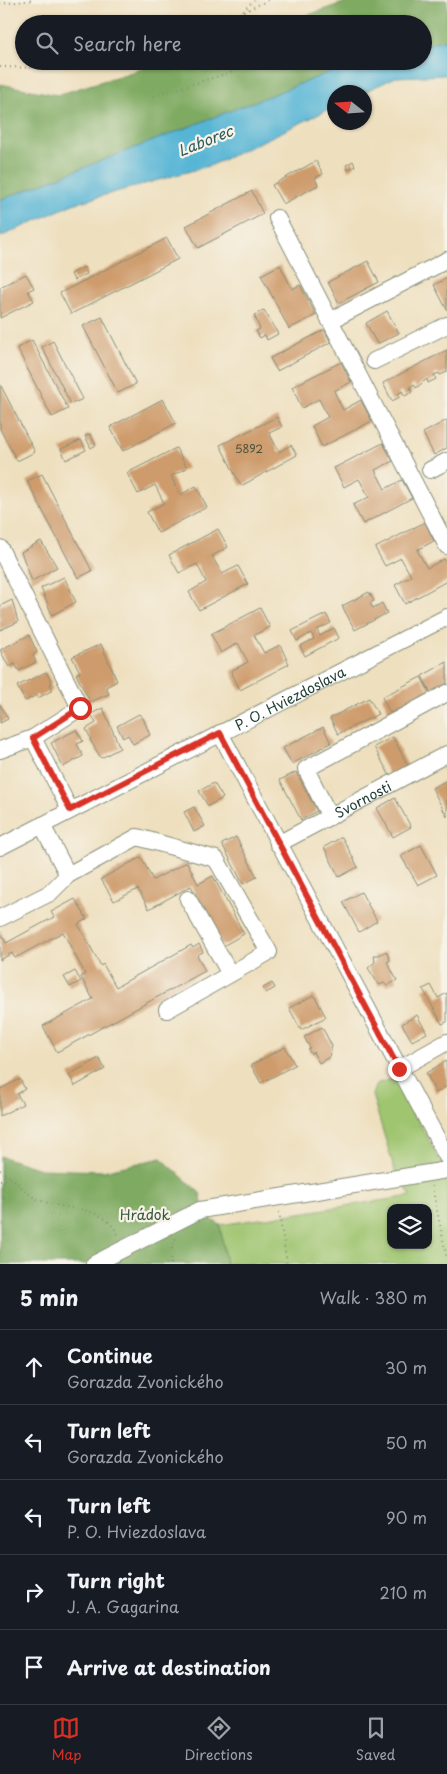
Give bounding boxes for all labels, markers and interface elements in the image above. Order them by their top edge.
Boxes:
search box [15,15,432,70]
icon: search [33,29,61,57]
text: Search here [73,29,182,57]
north arrow [327,85,372,130]
water label: Laborec [174,118,237,161]
house number: 5892 [235,440,263,457]
street label: P. O. Hviezdoslava [231,661,349,735]
route start [69,697,92,720]
street label: Svornosti [331,775,395,823]
route end [388,1058,411,1081]
park label: Hrádok [120,1204,171,1225]
map controls [387,1204,432,1249]
button: layers [387,1204,432,1249]
text: 5 min [20,1281,78,1313]
text: Walk · 380 m [320,1285,427,1309]
text: Continue [67,1341,153,1369]
icon: ahead [20,1353,48,1381]
text: 30 m [385,1355,427,1379]
text: Gorazda Zvonického [67,1369,223,1393]
text: Turn left [67,1416,151,1444]
icon: left [20,1428,48,1456]
text: 50 m [386,1430,427,1454]
text: Gorazda Zvonického [67,1444,223,1468]
text: Turn left [67,1491,151,1519]
icon: left [20,1503,48,1531]
text: 90 m [386,1505,427,1529]
text: P. O. Hviezdoslava [67,1519,206,1543]
text: Turn right [67,1566,165,1594]
icon: right [20,1578,48,1606]
text: 210 m [379,1580,427,1604]
text: J. A. Gagarina [67,1594,179,1618]
icon: arrive [20,1653,48,1681]
text: Arrive at destination [67,1653,271,1681]
tab: Map [52,1714,81,1765]
tab: Directions [185,1714,253,1765]
tab: Saved [356,1714,395,1765]

